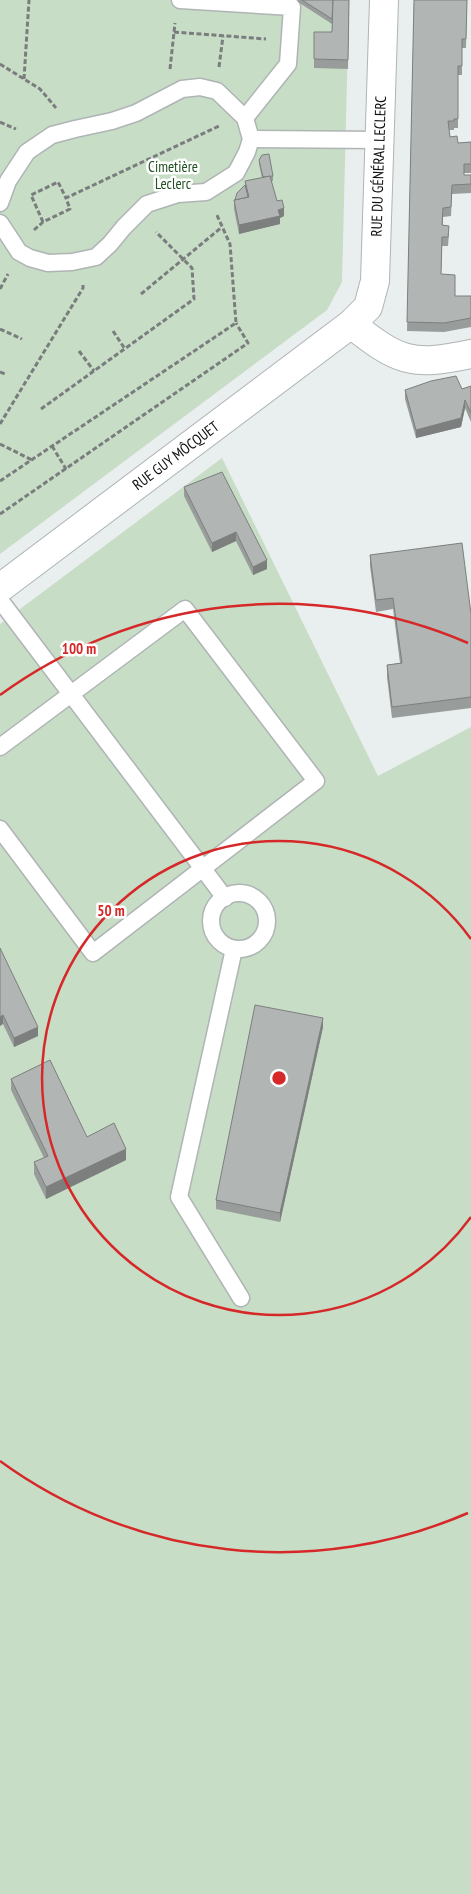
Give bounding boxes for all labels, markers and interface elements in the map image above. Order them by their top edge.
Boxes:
street label: RUE DU GÉNÉRAL LECLERC [366,95,390,237]
park label: Cimetière Leclerc [148,157,198,193]
street label: RUE GUY MÔCQUET [129,417,223,494]
text: 100 m [62,639,96,658]
text: 50 m [97,901,125,920]
centre of rings [270,1069,288,1087]

